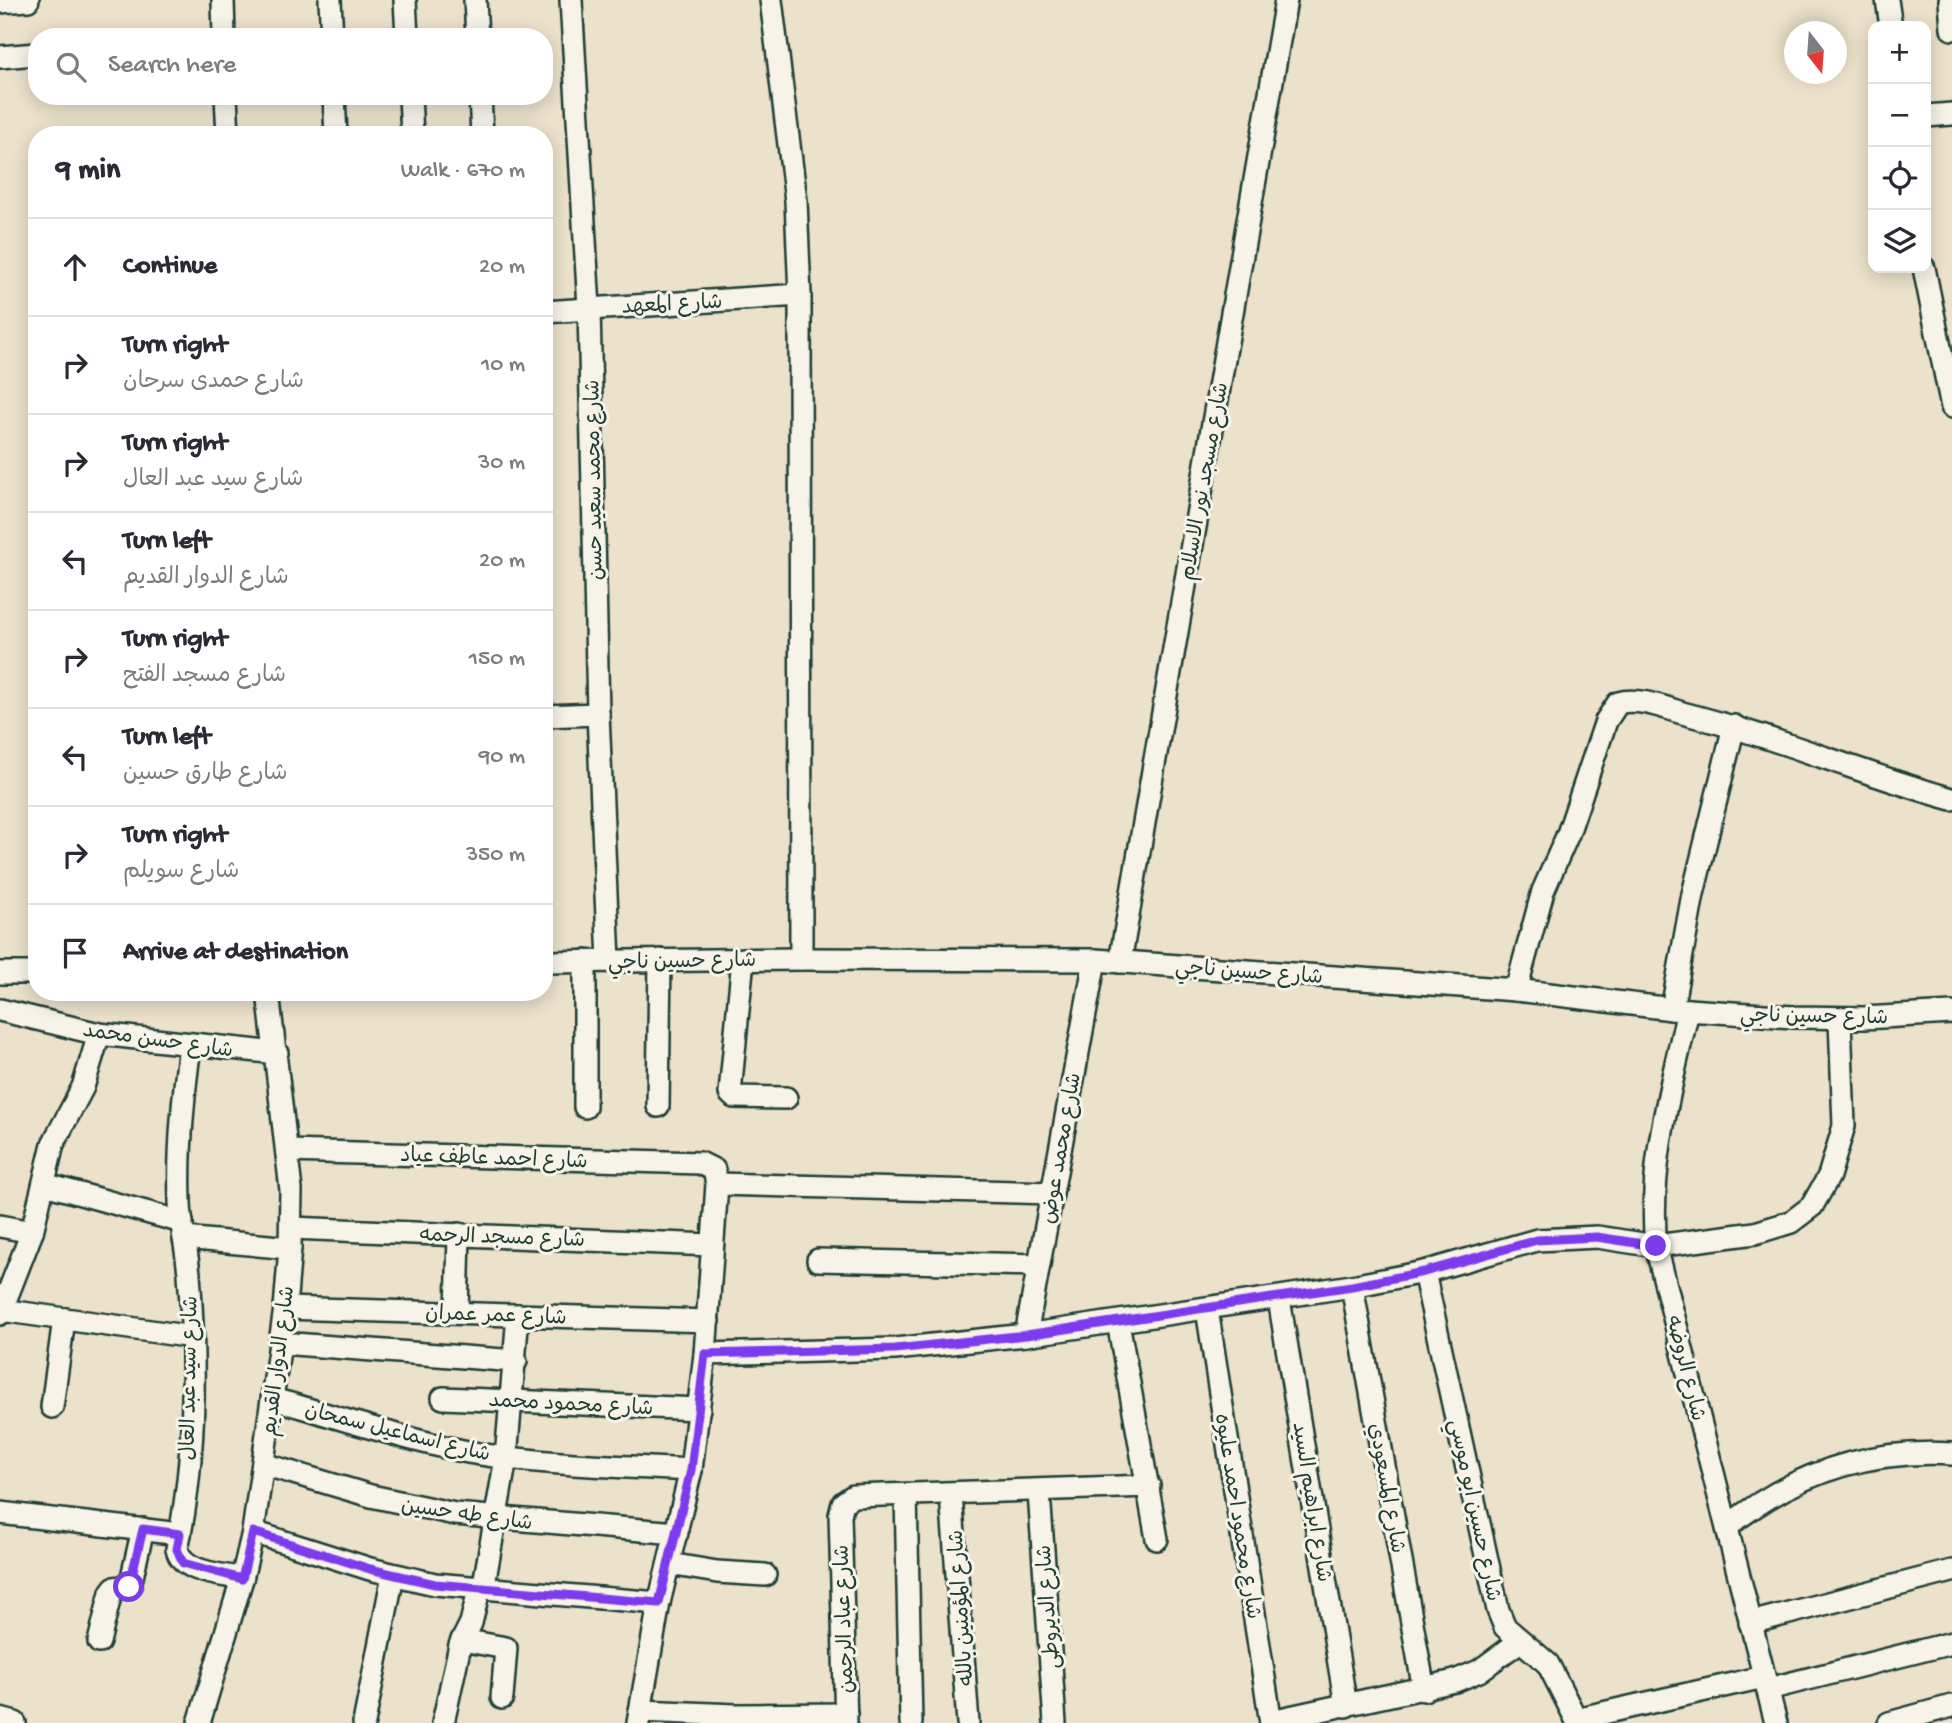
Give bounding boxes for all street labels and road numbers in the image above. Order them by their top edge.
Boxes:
street label: شارع المعهد [621,291,723,322]
street label: شارع محمد سعيد حسن [582,379,611,581]
street label: شارع مسجد نور الاسلام [1177,381,1236,583]
street label: شارع حسين ناجي [608,950,756,980]
street label: شارع حسين ناجي [1174,957,1324,995]
street label: شارع حسين ناجي [1740,1005,1888,1035]
street label: شارع حسن محمد [81,1020,234,1065]
street label: شارع محمد عوض [1038,1071,1089,1226]
street label: شارع احمد عاطف عياد [400,1145,588,1176]
street label: شارع مسجد الرحمه [419,1224,585,1255]
street label: شارع الدوار القديم [259,1285,302,1438]
street label: شارع سيد عبد العال [178,1296,205,1461]
street label: شارع عمر عمران [425,1303,567,1332]
street label: شارع الروضه [1658,1313,1709,1424]
street label: شارع محمود محمد [488,1390,654,1423]
street label: شارع اسماعيل سمحان [302,1399,492,1470]
street label: شارع محمود احمد عليوه [1207,1412,1264,1621]
street label: شارع حسين ابو موسي [1438,1417,1504,1605]
street label: شارع ابراهيم السيد [1285,1421,1335,1584]
street label: شارع المسعودي [1361,1422,1408,1556]
street label: شارع طه حسين [399,1495,534,1538]
street label: شارع المؤمنين بالله [946,1529,981,1687]
street label: شارع عباد الرحمن [831,1544,862,1694]
street label: شارع الديروطى [1034,1544,1067,1670]

